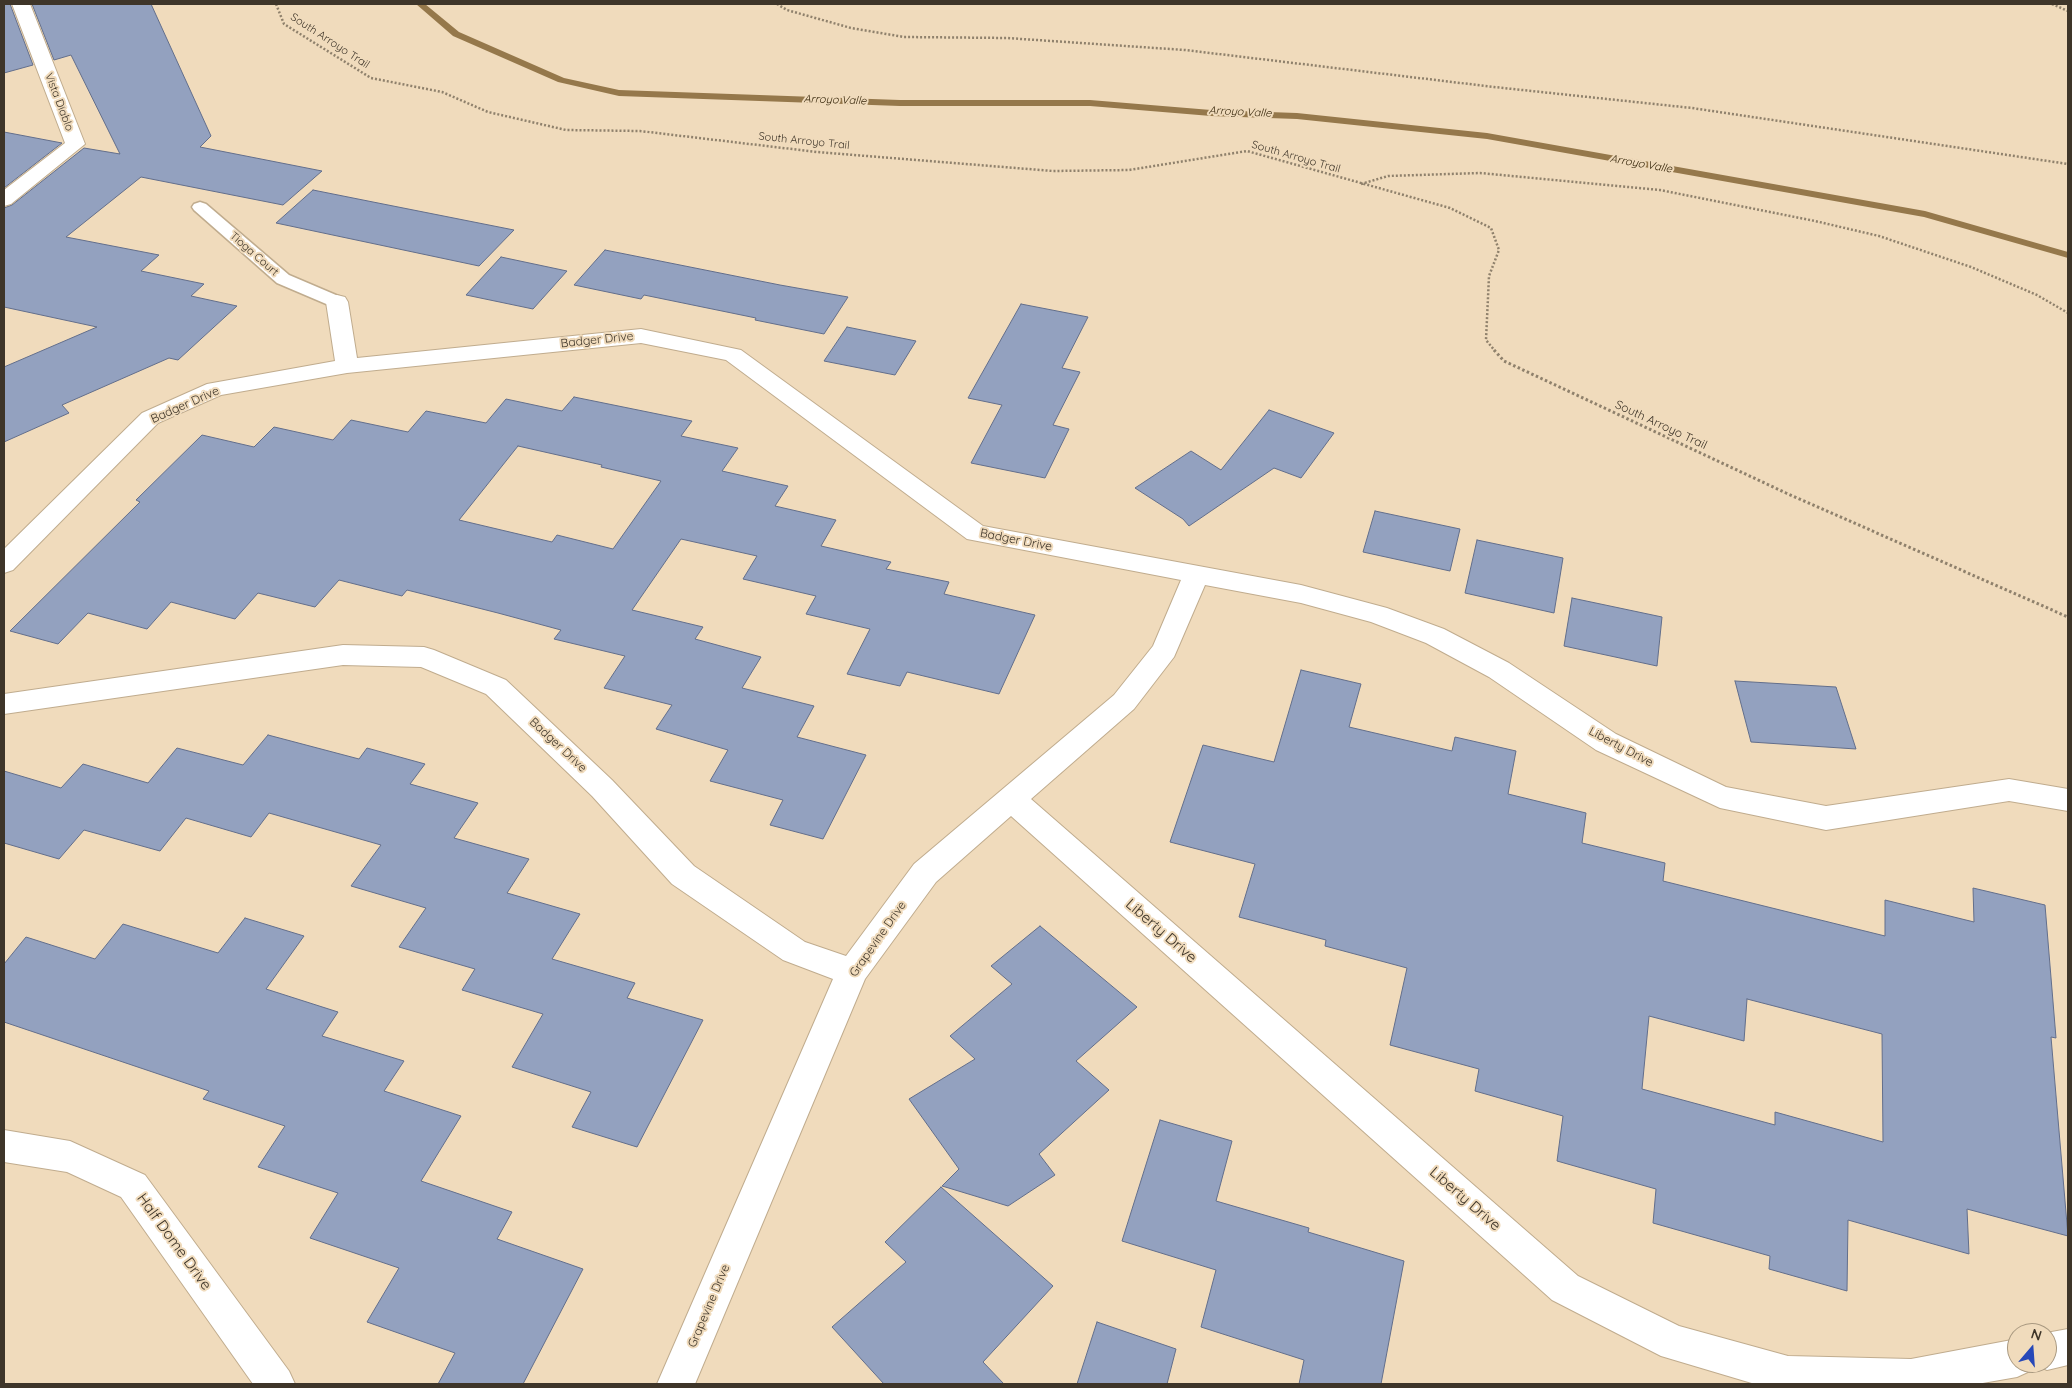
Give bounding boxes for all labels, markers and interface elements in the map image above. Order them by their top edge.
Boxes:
street label: South Arroyo Trail [288,11,372,71]
street label: Vista Diablo [42,71,76,133]
water label: Arroyo Valle [803,92,867,108]
water label: Arroyo Valle [1208,104,1272,120]
street label: South Arroyo Trail [758,130,850,152]
street label: South Arroyo Trail [1250,138,1342,176]
water label: Arroyo Valle [1609,152,1673,176]
street label: Tioga Court [227,229,281,279]
street label: Badger Drive [560,329,634,351]
street label: Badger Drive [149,384,221,426]
street label: South Arroyo Trail [1613,397,1709,453]
street label: Badger Drive [979,526,1053,554]
street label: Badger Drive [526,715,590,775]
street label: Liberty Drive [1586,724,1656,770]
street label: Liberty Drive [1122,895,1200,967]
street label: Grapevine Drive [847,898,909,980]
street label: Liberty Drive [1426,1163,1504,1235]
street label: Half Dome Drive [133,1190,215,1294]
street label: Grapevine Drive [685,1262,733,1350]
north arrow [2007,1323,2057,1373]
text: N [2029,1325,2044,1345]

